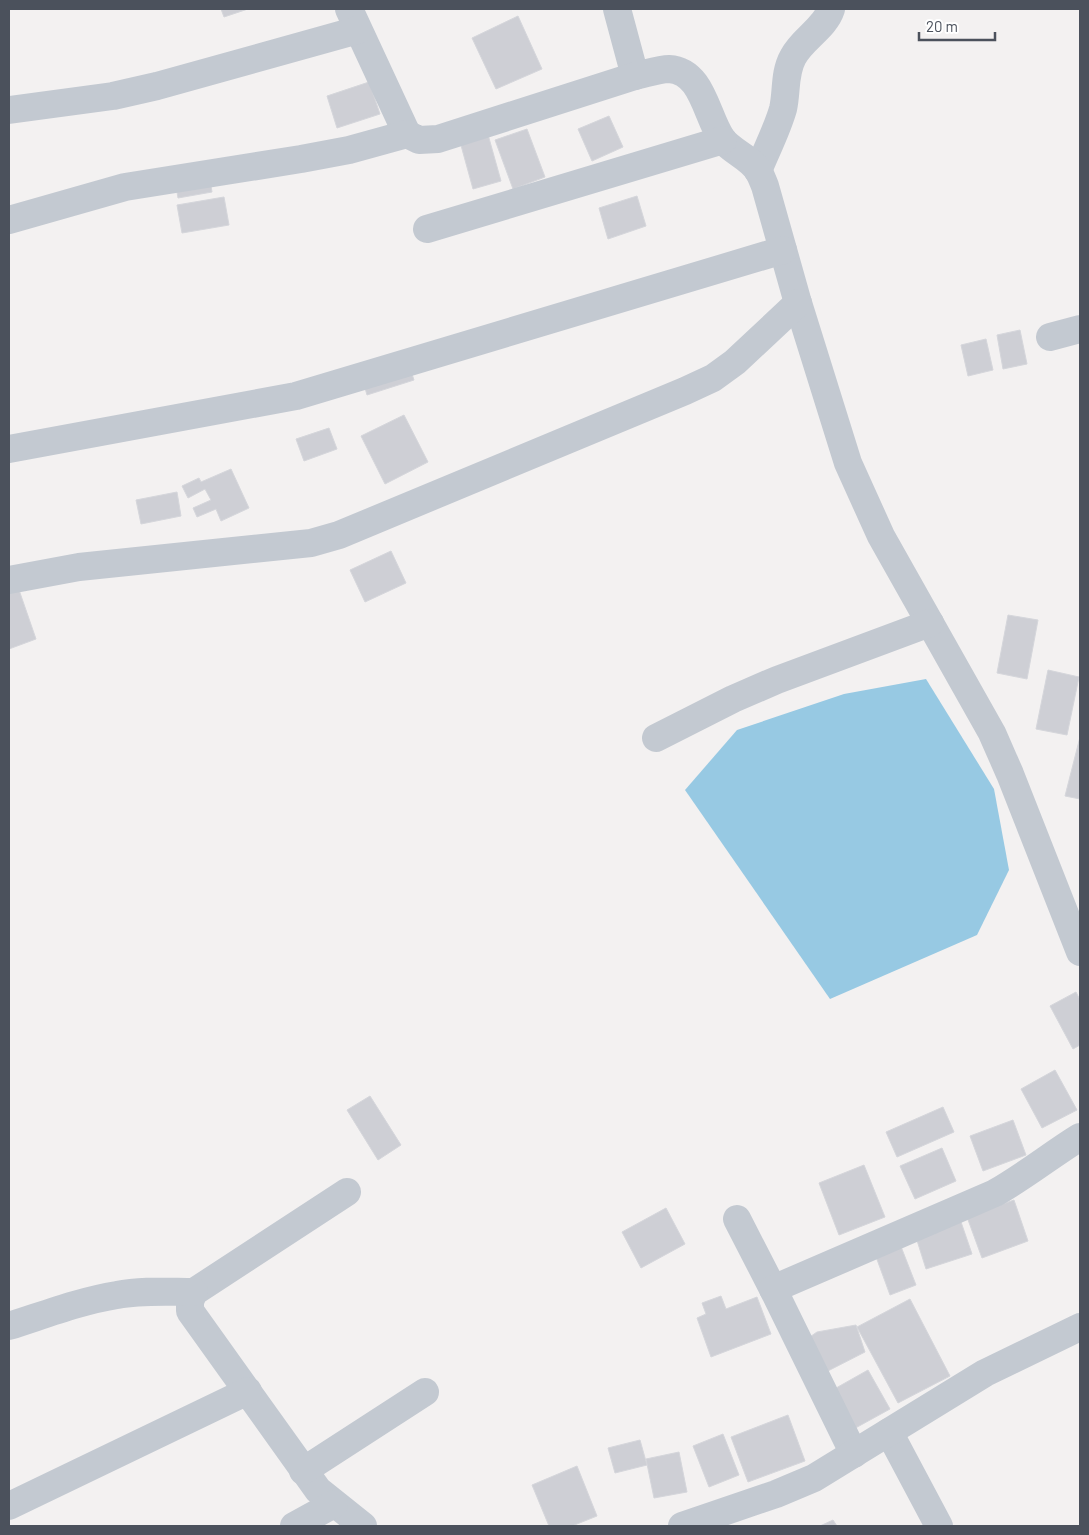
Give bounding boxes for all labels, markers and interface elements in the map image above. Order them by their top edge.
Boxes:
scale bar [919,10,995,42]
text: 20 m [926,17,958,35]

